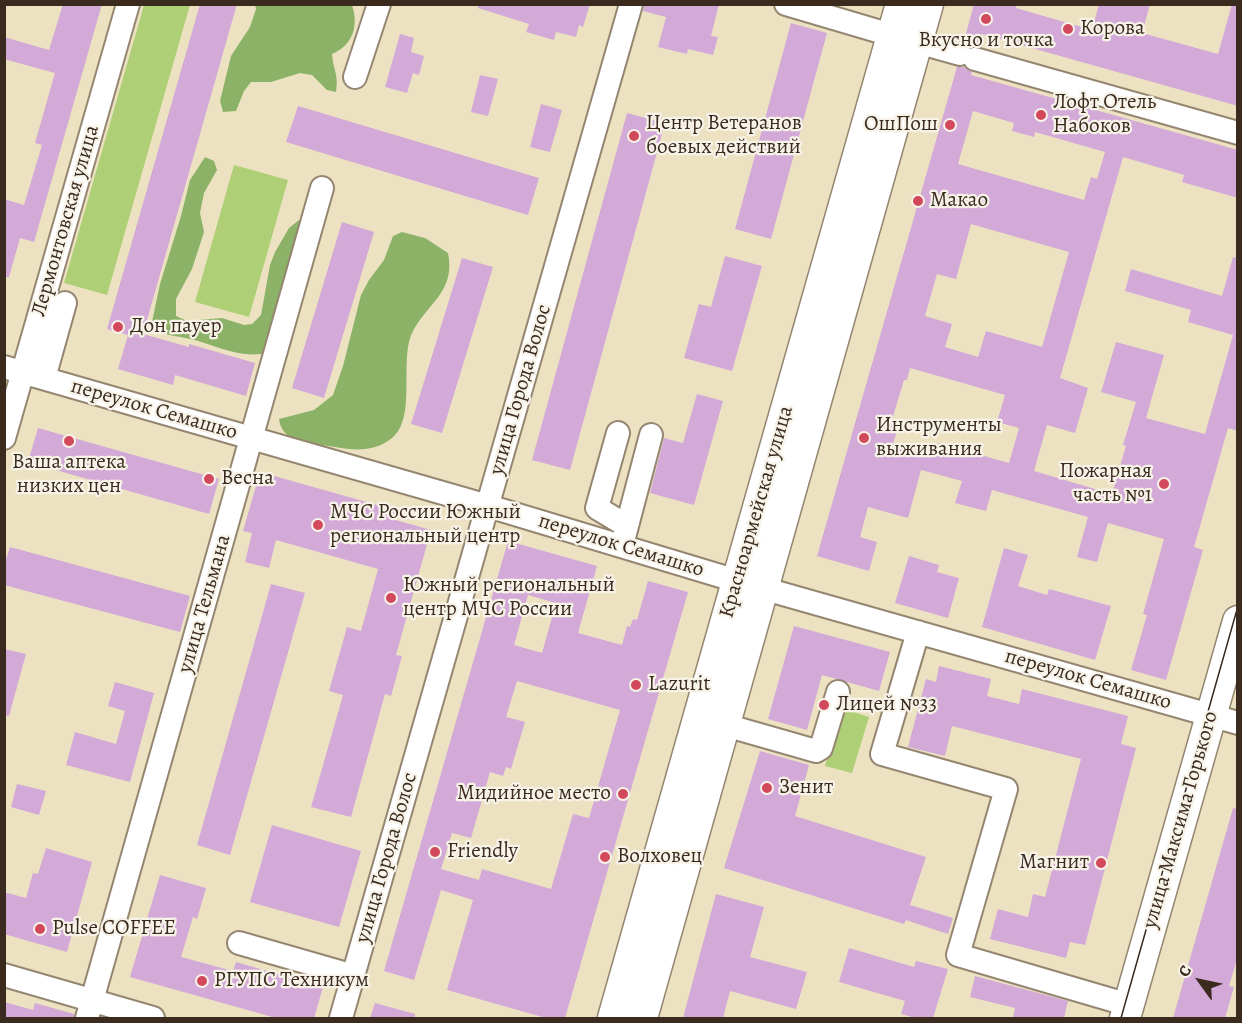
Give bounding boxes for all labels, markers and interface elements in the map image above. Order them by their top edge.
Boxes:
marker: Вкусно и точка [979,12,993,26]
place label: Корова [1080,16,1145,42]
marker: Корова [1061,22,1075,36]
place label: Вкусно и точка [918,28,1054,54]
place label: Лофт Отель Набоков [1053,90,1156,140]
marker: Лофт Отель Набоков [1034,108,1048,122]
place label: Центр Ветеранов боевых действий [646,111,802,161]
place label: ОшПош [864,112,938,138]
marker: ОшПош [943,118,957,132]
street label: Лермонтовская улица [27,122,105,320]
marker: Центр Ветеранов боевых действий [627,129,641,143]
place label: Макао [930,188,988,214]
marker: Макао [911,194,925,208]
street label: улица Города Волос [485,302,557,478]
place label: Дон пауер [130,314,221,340]
marker: Дон пауер [111,320,125,334]
street label: переулок Семашко [68,374,240,446]
street label: Красноармейская улица [715,403,799,621]
place label: Инструменты выживания [876,413,1002,463]
marker: Инструменты выживания [857,431,871,445]
marker: Ваша аптека низких цен [62,434,76,448]
place label: Ваша аптека низких цен [12,450,126,500]
place label: Пожарная часть №1 [1059,459,1152,509]
place label: Весна [221,466,274,492]
marker: Весна [202,472,216,486]
marker: Пожарная часть №1 [1157,477,1171,491]
place label: МЧС России Южный региональный центр [330,500,521,550]
street label: переулок Семашко [535,509,707,583]
marker: МЧС России Южный региональный центр [311,518,325,532]
street label: улица Тельмана [173,532,237,676]
place label: Южный региональный центр МЧС России [403,573,615,623]
marker: Южный региональный центр МЧС России [384,591,398,605]
street label: переулок Семашко [1002,644,1174,716]
place label: Lazurit [648,672,710,698]
marker: Lazurit [629,678,643,692]
place label: Лицей №33 [836,692,937,718]
marker: Лицей №33 [817,698,831,712]
street label: улица Максима Горького [1138,708,1224,932]
street label: улица Города Волос [351,770,423,946]
place label: Зенит [779,775,833,801]
place label: Мидийное место [457,781,611,807]
marker: Зенит [760,781,774,795]
marker: Мидийное место [616,787,630,801]
place label: Friendly [447,839,518,865]
place label: Волховец [617,844,702,870]
marker: Friendly [428,845,442,859]
marker: Волховец [598,850,612,864]
place label: Магнит [1019,850,1089,876]
marker: Магнит [1094,856,1108,870]
place label: Pulse COFFEE [52,916,176,942]
marker: Pulse COFFEE [33,922,47,936]
north arrow [1170,951,1230,1011]
text: С [1173,961,1197,981]
place label: РГУПС Техникум [214,968,369,994]
marker: РГУПС Техникум [195,974,209,988]

